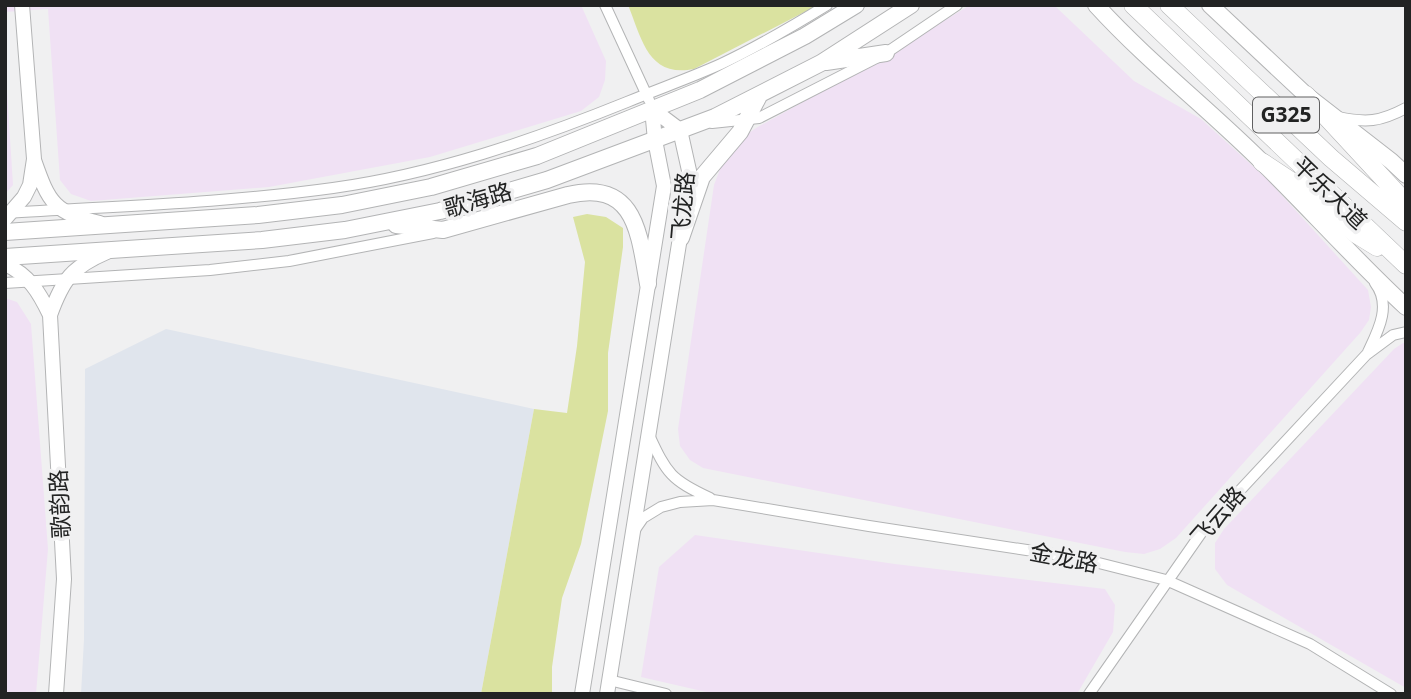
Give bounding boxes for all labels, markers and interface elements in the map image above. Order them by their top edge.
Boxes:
road number: G325 [1253,97,1319,132]
street label: 平乐大道 [1286,149,1375,236]
street label: 飞龙路 [663,170,701,242]
street label: 歌海路 [440,174,515,224]
street label: 歌韵路 [41,469,77,539]
street label: 飞云路 [1183,479,1252,552]
street label: 金龙路 [1027,535,1101,579]

